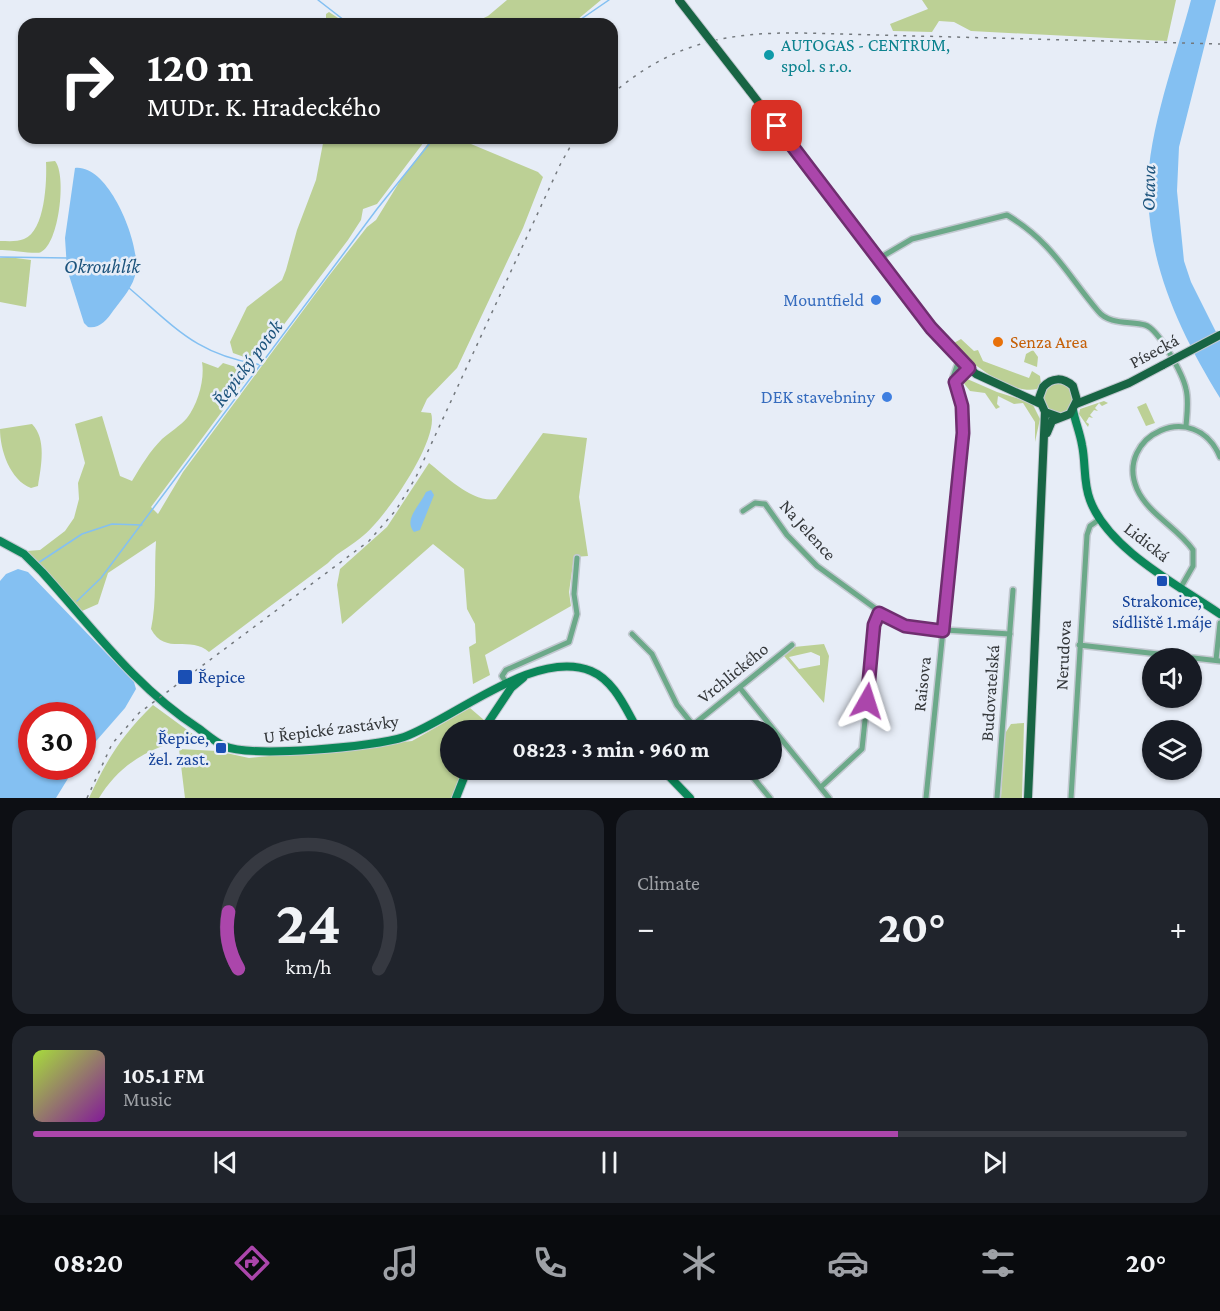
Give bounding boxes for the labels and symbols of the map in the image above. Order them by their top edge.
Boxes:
place label: AUTOGAS - CENTRUM, spol. s r.o. [781,35,950,76]
marker: AUTOGAS - CENTRUM, spol. s r.o. [762,48,776,62]
pin [751,100,802,151]
water label: Otava [1137,165,1159,211]
water label: Okrouhlík [64,255,141,277]
place label: Mountfield [783,290,865,310]
marker: Mountfield [869,293,883,307]
water label: Řepický potok [207,315,288,411]
street label: Písecká [1126,330,1182,372]
place label: Senza Area [1010,332,1088,352]
marker: Senza Area [991,335,1005,349]
place label: DEK stavebniny [761,387,876,407]
marker: DEK stavebniny [880,390,894,404]
street label: Na Jelence [776,496,840,564]
street label: Lidická [1120,518,1174,566]
marker: Strakonice, sídliště 1.máje [1155,574,1169,588]
place label: Strakonice, sídliště 1.máje [1112,591,1212,633]
street label: Nerudova [1051,619,1075,691]
street label: Vrchlického [694,638,772,707]
street label: Budovatelská [977,644,1003,742]
street label: Raisova [909,655,935,713]
place label: Řepice [198,667,245,687]
marker: Řepice [176,668,194,686]
position arrow [835,669,899,733]
speed limit sign: 30 [18,702,96,780]
street label: U Řepické zastávky [262,711,400,747]
place label: Řepice, žel. zast. [148,728,209,769]
marker: Řepice, žel. zast. [214,741,228,755]

